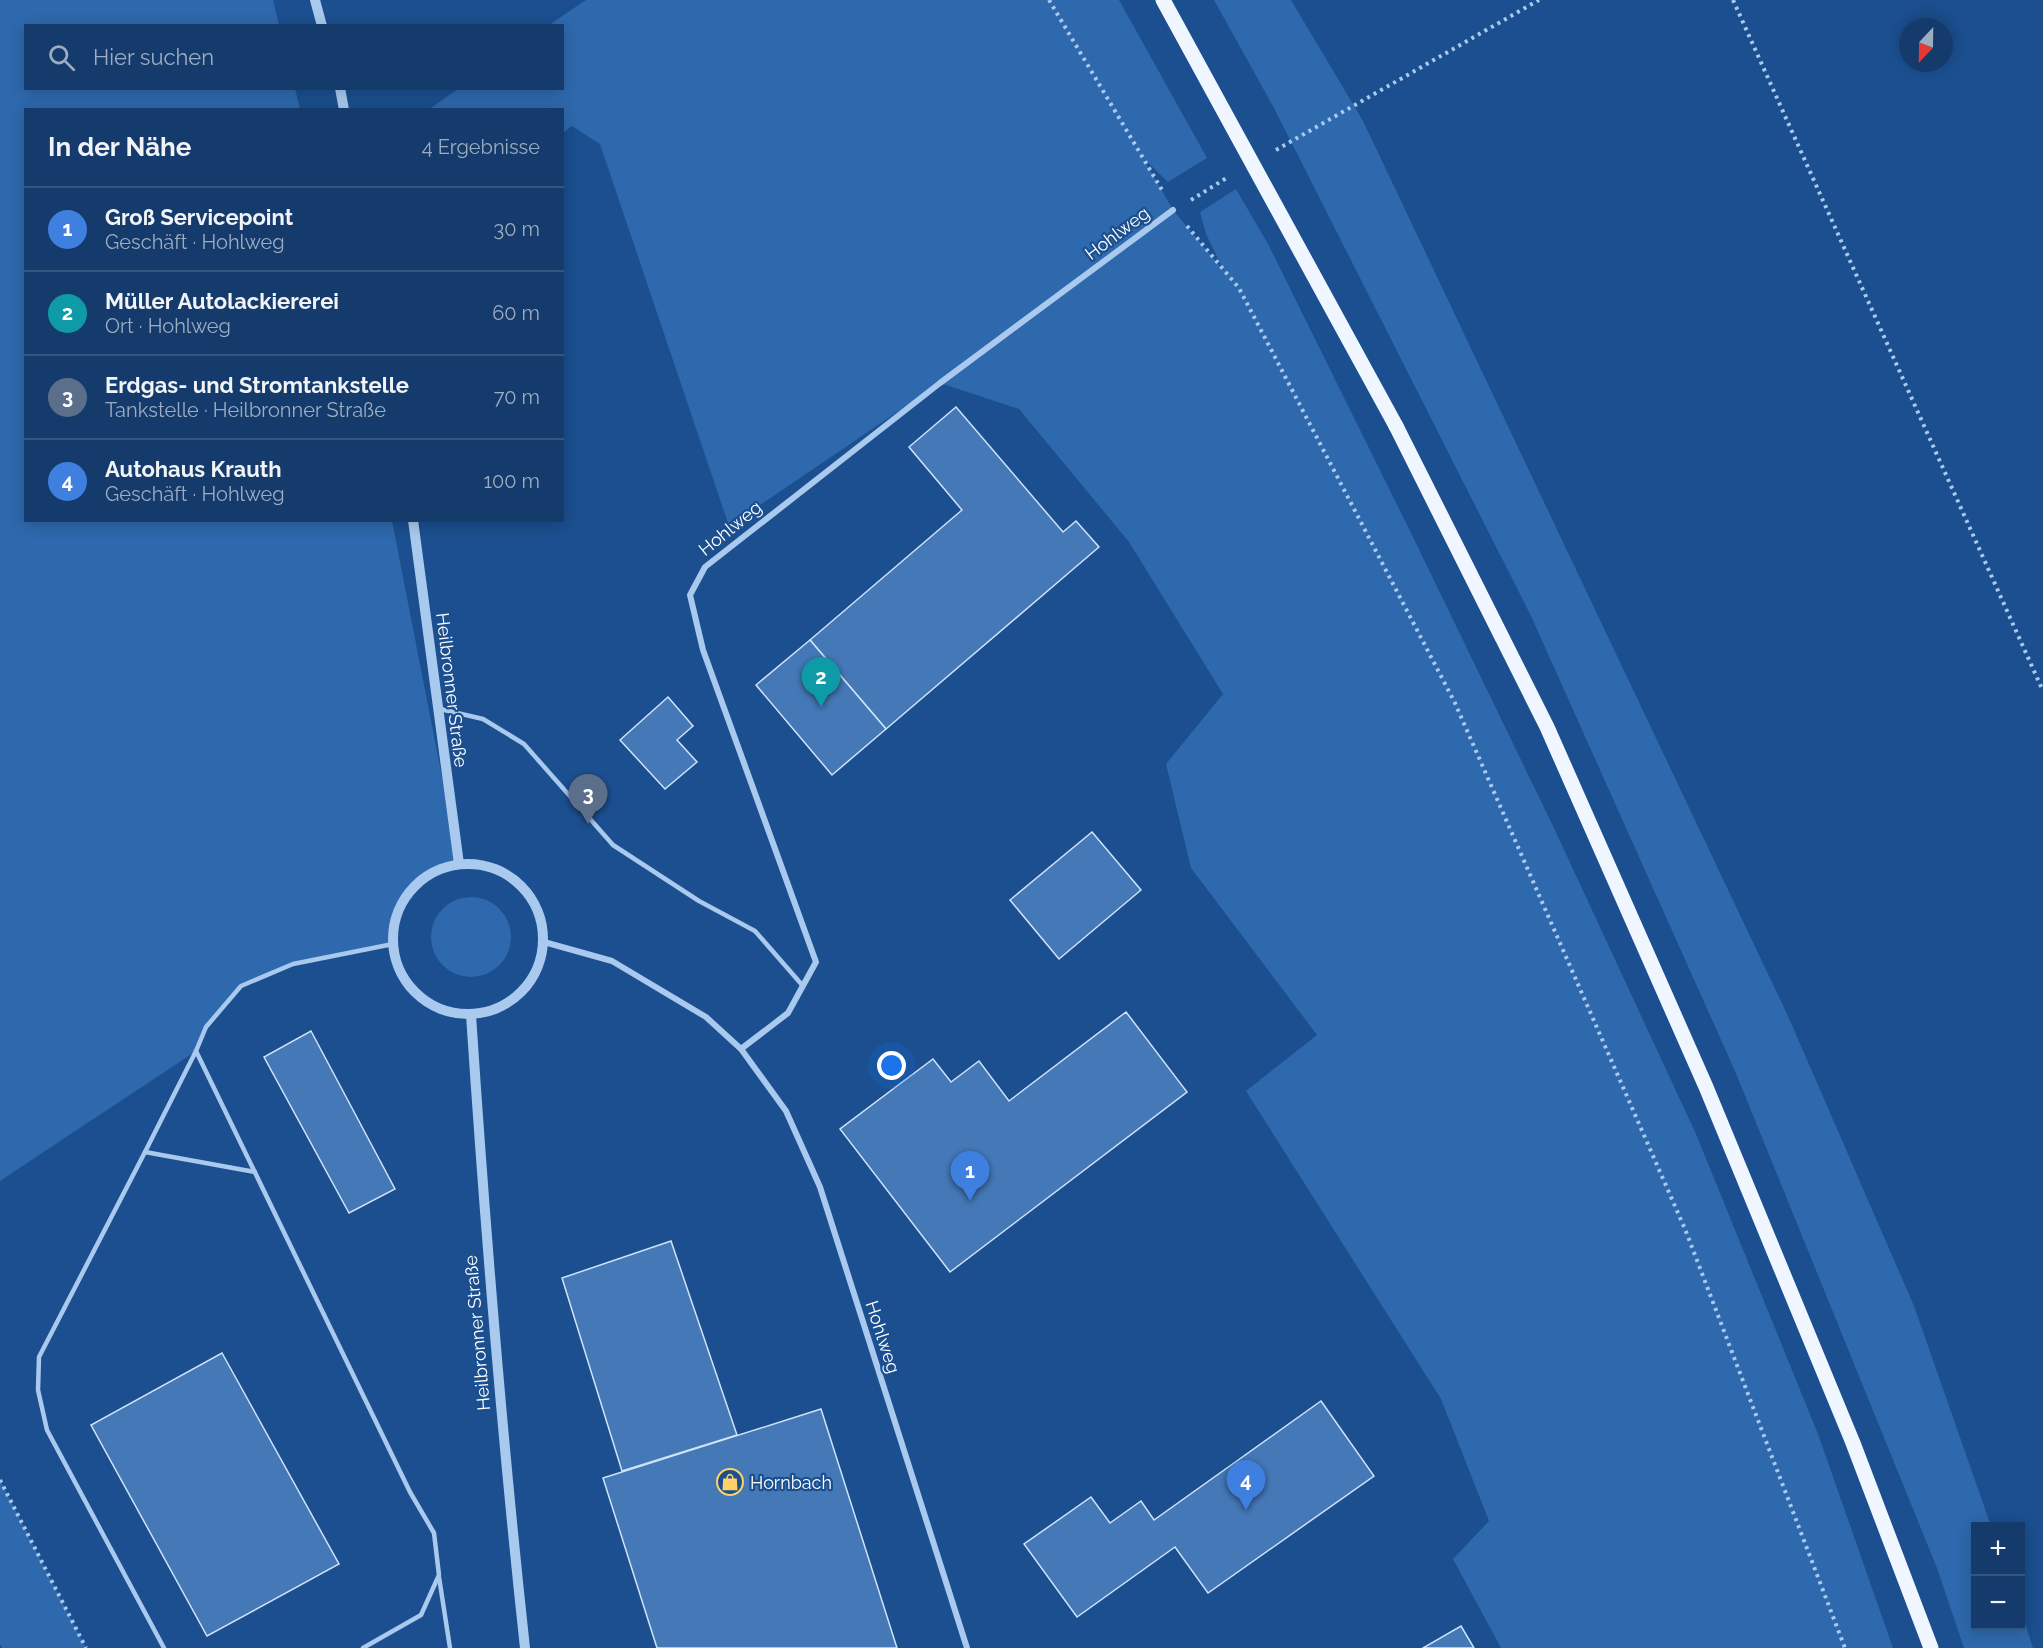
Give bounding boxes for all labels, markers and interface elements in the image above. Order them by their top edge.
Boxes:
north arrow [1899,18,1953,72]
search box [24,24,564,90]
icon: search [45,41,78,74]
text: Hier suchen [93,44,214,70]
text: In der Nähe [48,132,191,162]
text: 4 Ergebnisse [422,135,540,159]
street label: Hohlweg [1081,202,1153,264]
text: Groß Servicepoint [105,204,293,230]
text: 1 [63,217,72,241]
text: 30 m [494,217,540,241]
text: Geschäft · Hohlweg [105,230,285,254]
text: Müller Autolackiererei [105,288,339,314]
text: 2 [62,301,73,325]
text: 60 m [492,301,540,325]
text: Ort · Hohlweg [105,314,231,338]
text: Erdgas- und Stromtankstelle [105,372,409,398]
text: 3 [62,385,73,409]
text: 70 m [494,385,540,409]
text: Tankstelle · Heilbronner Straße [105,398,386,422]
text: Autohaus Krauth [105,456,282,482]
text: 4 [62,469,73,493]
text: 100 m [483,469,540,493]
text: Geschäft · Hohlweg [105,482,285,506]
street label: Hohlweg [694,496,766,560]
street label: Heilbronner Straße [432,611,472,769]
pin: 2 [802,658,840,707]
pin: 3 [568,774,608,824]
your location [877,1051,906,1080]
pin: 1 [950,1152,990,1201]
street label: Heilbronner Straße [460,1254,494,1412]
street label: Hohlweg [861,1298,905,1376]
pin: 4 [1226,1460,1266,1510]
shop icon: Hornbach [715,1467,745,1497]
place label: Hornbach [750,1472,832,1493]
map controls [1971,1522,2025,1630]
button: + [1971,1522,2025,1576]
button: − [1971,1576,2025,1630]

